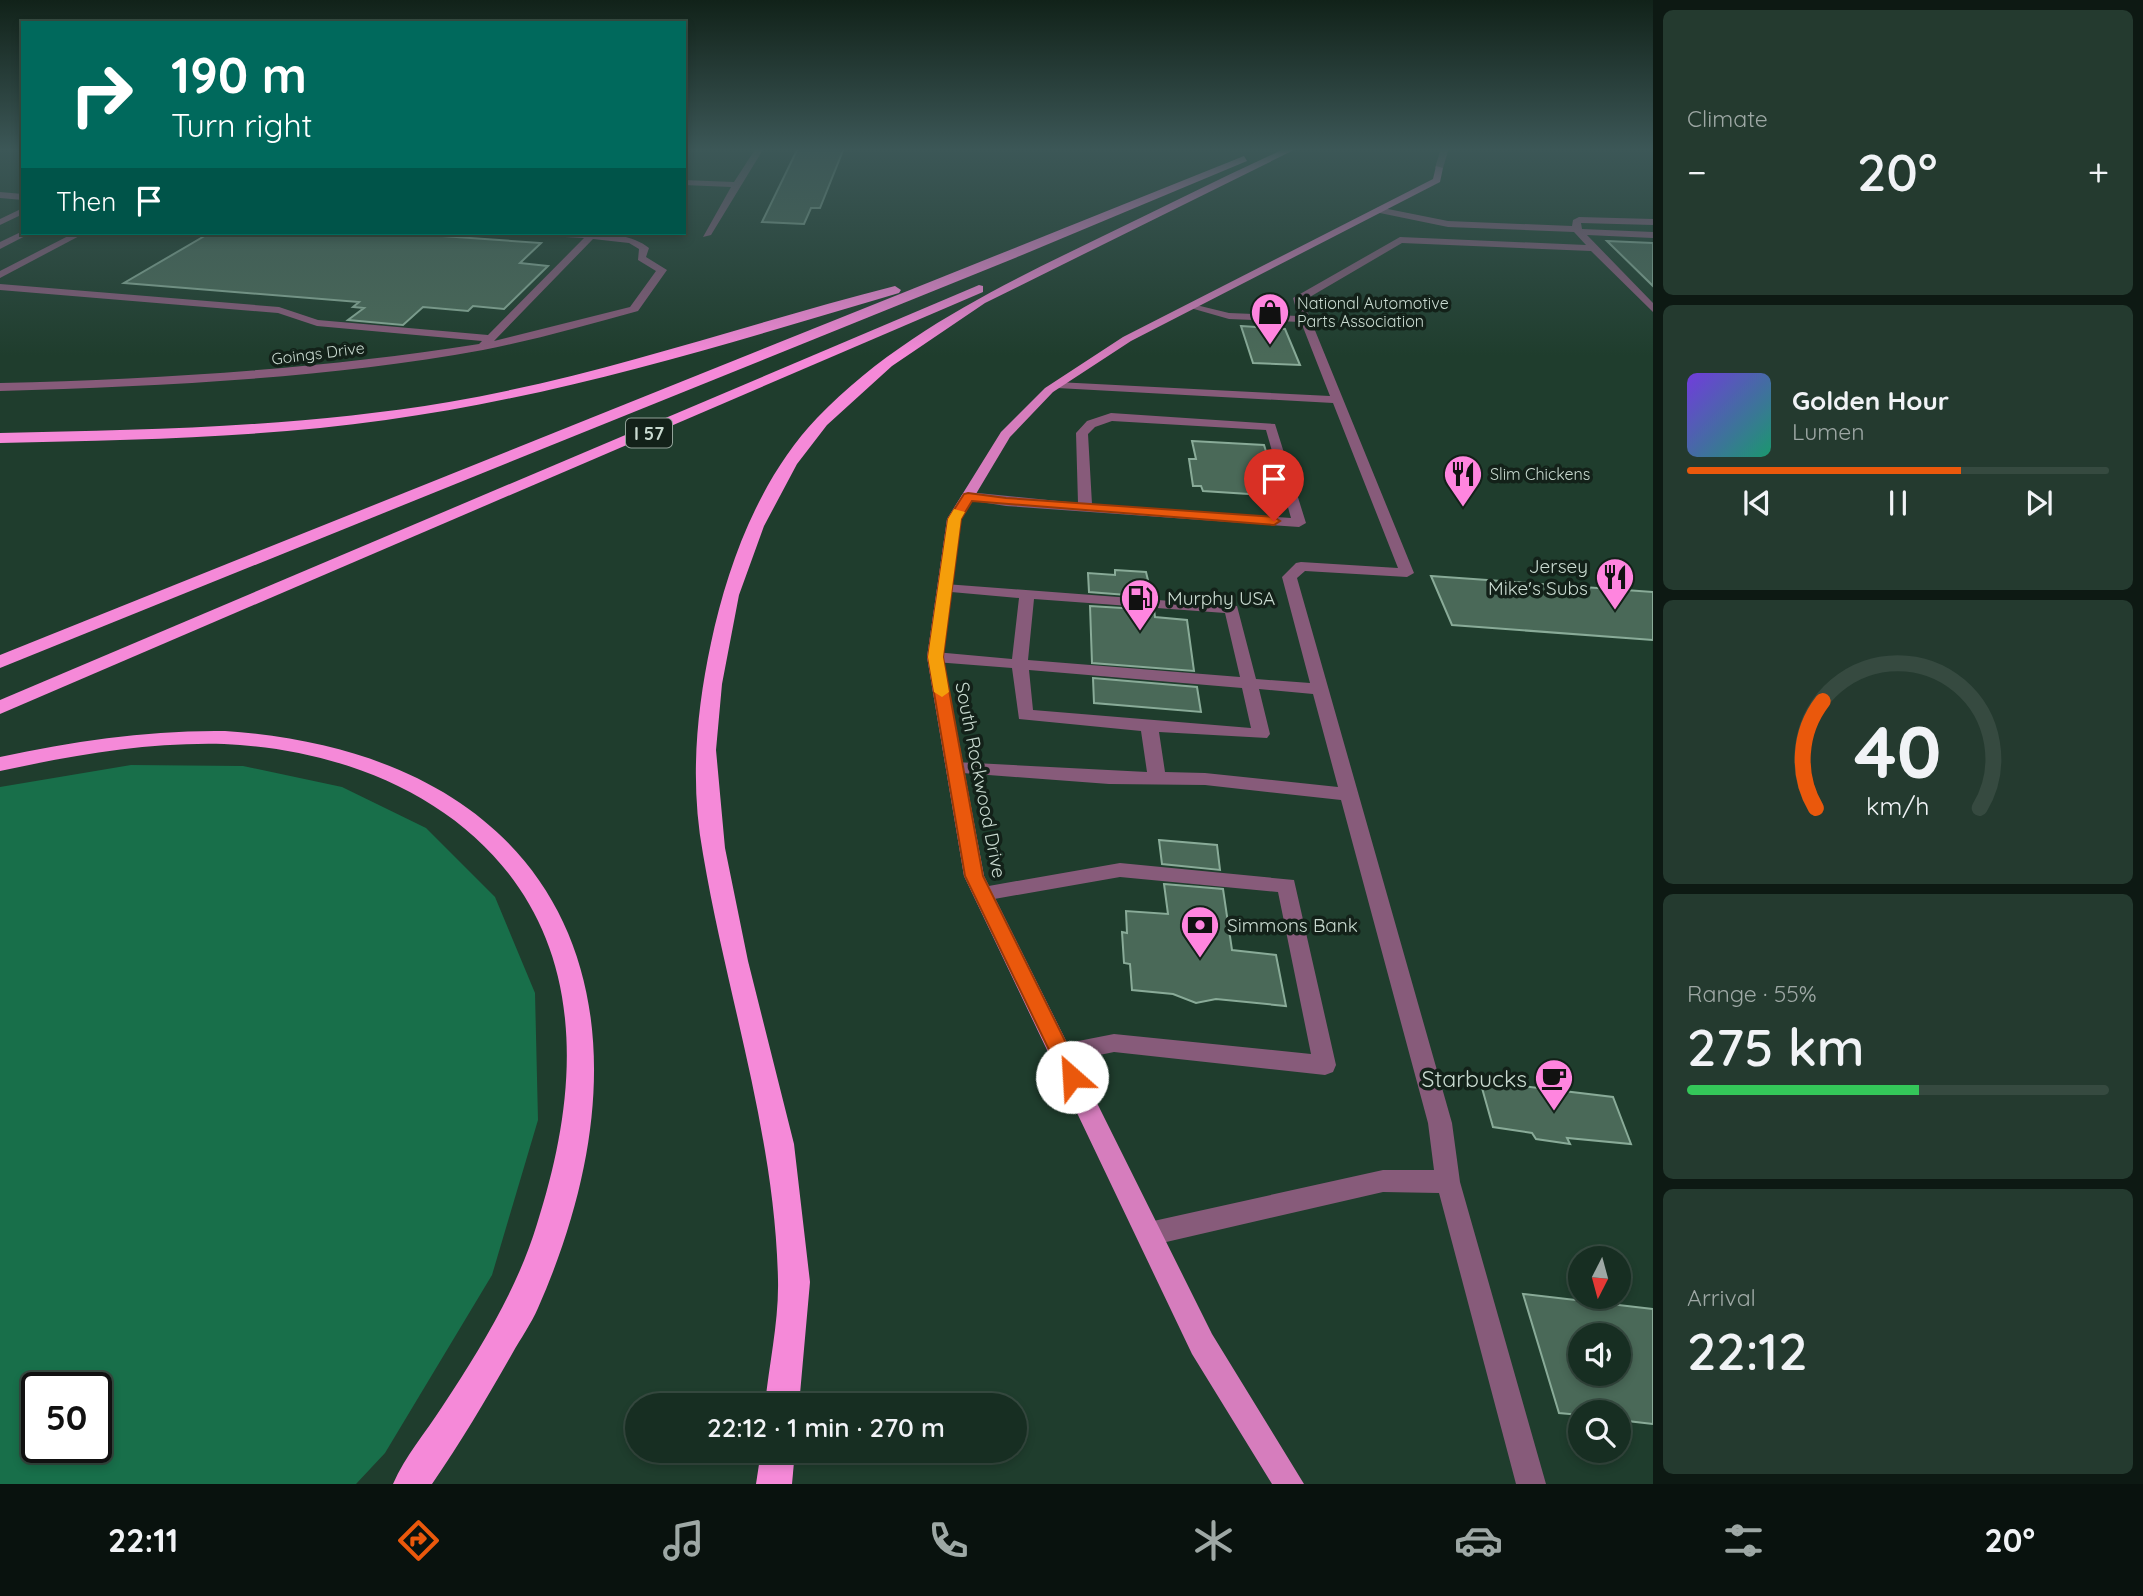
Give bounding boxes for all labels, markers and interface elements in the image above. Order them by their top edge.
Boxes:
text: 190 m [171,44,307,105]
icon: right [56,49,147,140]
text: Climate [1687,104,1768,133]
text: Turn right [171,105,312,145]
text: 20° [1857,139,1937,204]
text: − [1687,148,1707,196]
text: + [2088,148,2109,196]
icon: arrive [130,182,168,220]
text: Then [56,185,116,218]
shop icon: National Automotive Parts Association [1249,291,1291,346]
place label: National Automotive Parts Association [1297,293,1449,331]
street label: Goings Drive [270,337,366,369]
text: Golden Hour [1792,384,1949,417]
text: Lumen [1792,417,1865,446]
road number: I 57 [626,418,672,447]
pin [1244,449,1304,521]
restaurant icon: Slim Chickens [1442,453,1484,508]
icon: arrive [1255,460,1293,498]
place label: Slim Chickens [1490,464,1590,484]
icon: previous [1738,484,1776,522]
icon: pause [1879,484,1917,522]
icon: next [2020,484,2058,522]
place label: Jersey Mike's Subs [1488,554,1588,600]
restaurant icon: Jersey Mike's Subs [1594,556,1636,611]
fuel station icon: Murphy USA [1119,577,1161,632]
place label: Murphy USA [1167,586,1275,610]
street label: South Rockwood Drive [950,680,1012,880]
text: 40 [1854,705,1942,796]
text: km/h [1866,790,1930,821]
bank icon: Simmons Bank [1179,904,1221,959]
place label: Simmons Bank [1227,913,1358,937]
text: Range · 55% [1687,979,1817,1008]
text: 275 km [1687,1014,1865,1079]
position arrow [1035,1040,1109,1114]
cafe icon: Starbucks [1533,1057,1575,1112]
place label: Starbucks [1422,1064,1527,1093]
north arrow [1568,1246,1631,1309]
map controls [1568,1246,1631,1463]
text: Arrival [1687,1283,1756,1312]
text: 22:12 [1687,1318,1808,1383]
button: sound [1568,1323,1631,1386]
speed limit sign: 50 [21,1372,112,1463]
button: search [1568,1400,1631,1463]
text: 22:12 · 1 min · 270 m [707,1411,945,1444]
icon: directions [394,1516,443,1565]
icon: music [659,1516,708,1565]
icon: phone [924,1516,973,1565]
icon: climate [1189,1516,1238,1565]
icon: car [1454,1516,1503,1565]
icon: filters [1719,1516,1768,1565]
text: 22:11 [108,1520,178,1560]
text: 20° [1985,1520,2035,1560]

